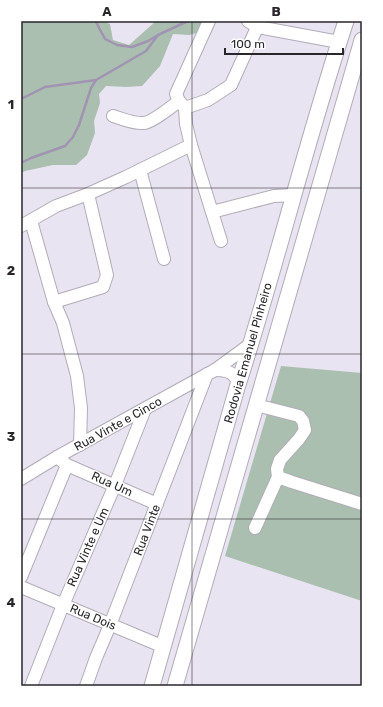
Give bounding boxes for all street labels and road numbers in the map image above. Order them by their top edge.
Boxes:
street label: Rodovia Emanuel Pinheiro [221,281,275,425]
street label: Rua Vinte e Cinco [72,394,164,454]
street label: Rua Um [89,469,135,499]
street label: Rua Vinte [131,502,163,558]
street label: Rua Vinte e Um [64,505,112,589]
street label: Rua Dois [68,601,118,633]

